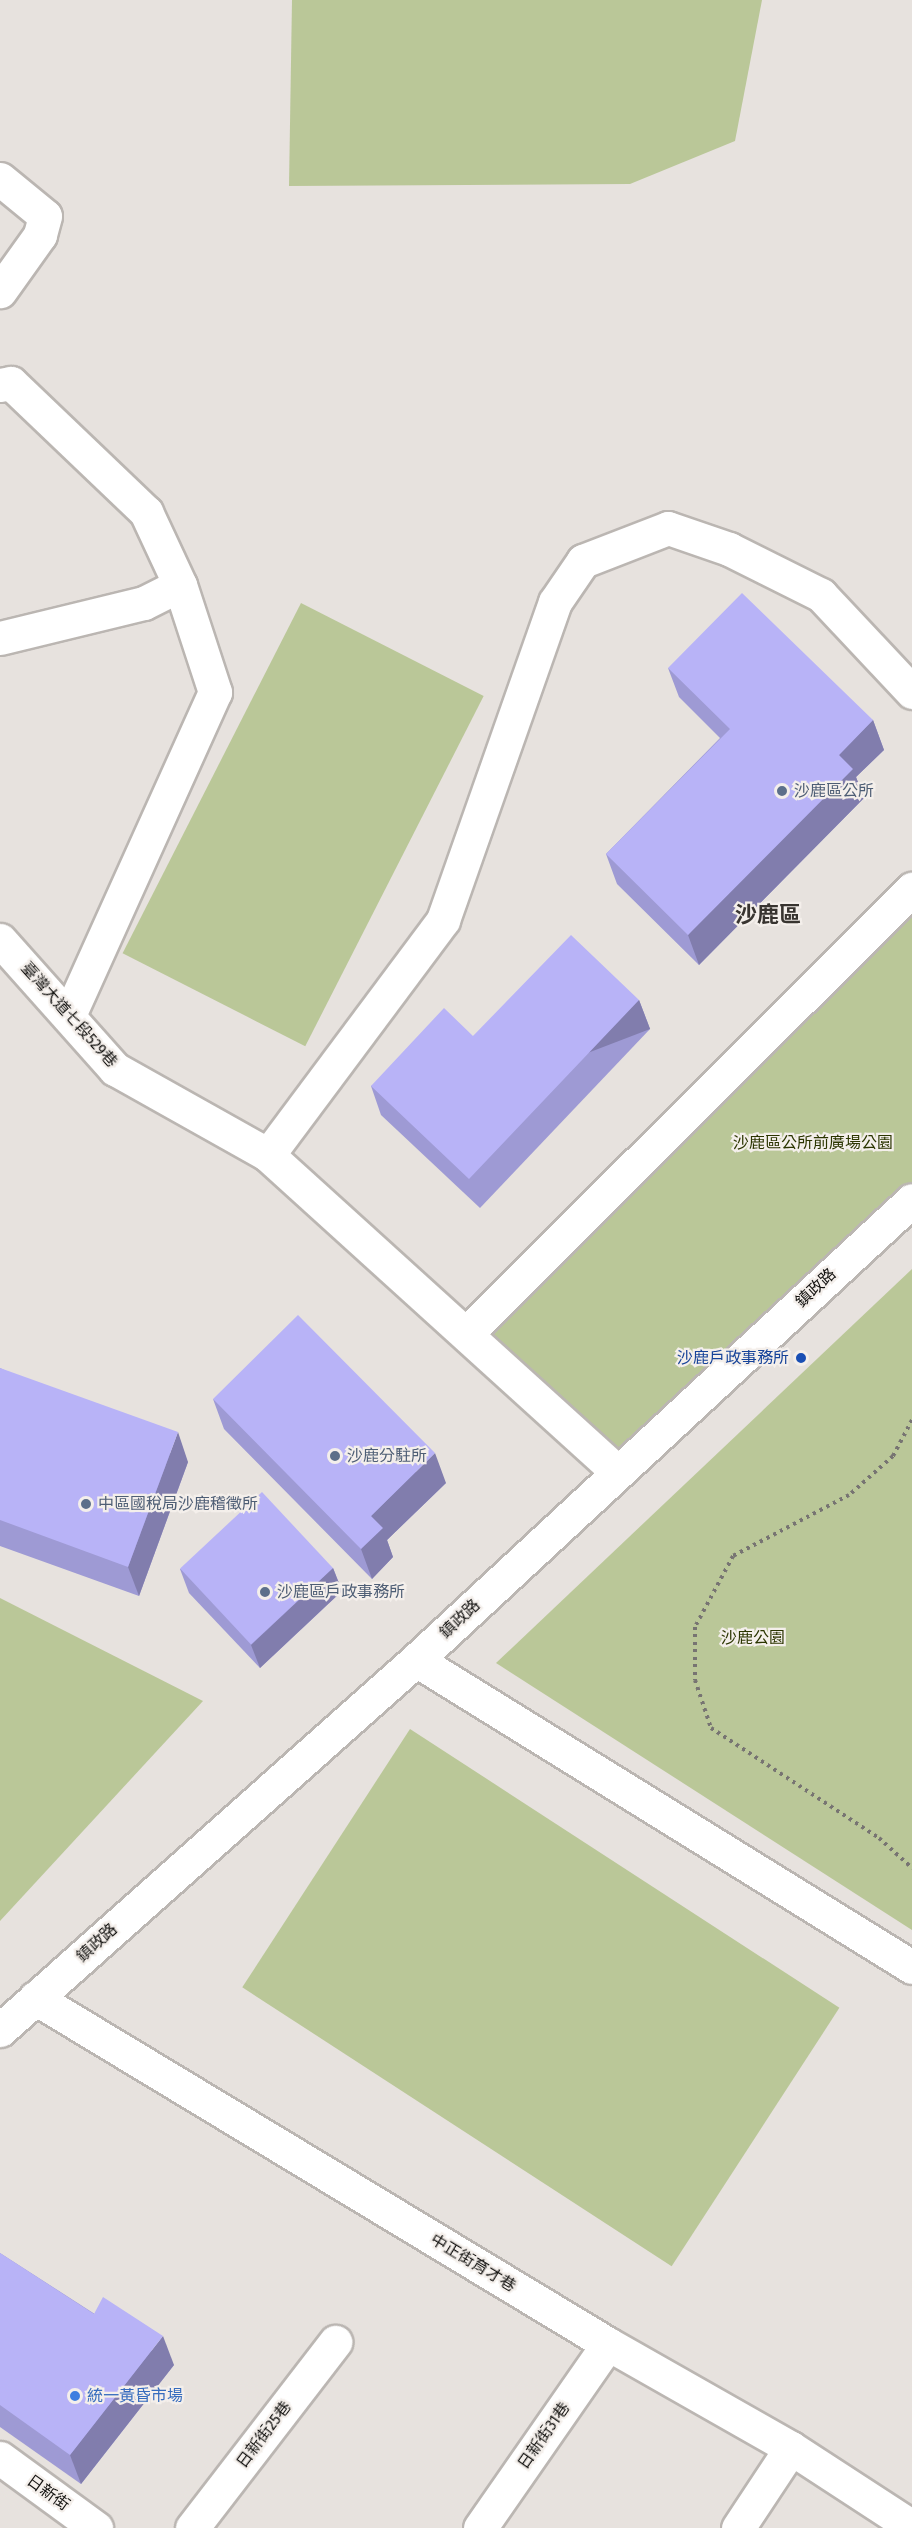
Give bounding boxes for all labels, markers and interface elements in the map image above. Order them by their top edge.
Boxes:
place label: 沙鹿區公所 [794,781,874,801]
marker: 沙鹿區公所 [775,784,789,798]
district label: 沙鹿區 [735,902,801,928]
street label: 臺灣大道七段529巷 [17,959,121,1071]
park label: 沙鹿區公所前廣場公園 [733,1133,893,1153]
street label: 鎮政路 [792,1265,840,1311]
place label: 沙鹿戶政事務所 [677,1348,789,1368]
marker: 沙鹿戶政事務所 [794,1351,808,1365]
place label: 沙鹿分駐所 [347,1446,427,1466]
marker: 沙鹿分駐所 [328,1449,342,1463]
place label: 中區國稅局沙鹿稽徵所 [98,1494,258,1514]
marker: 中區國稅局沙鹿稽徵所 [79,1497,93,1511]
place label: 沙鹿區戶政事務所 [277,1582,405,1602]
marker: 沙鹿區戶政事務所 [258,1585,272,1599]
street label: 鎮政路 [436,1596,484,1642]
park label: 沙鹿公園 [721,1628,785,1648]
street label: 鎮政路 [73,1920,121,1966]
street label: 中正街育才巷 [427,2230,519,2296]
place label: 統一黃昏市場 [87,2386,183,2406]
marker: 統一黃昏市場 [68,2389,82,2403]
street label: 日新街25巷 [233,2398,295,2472]
street label: 日新街31巷 [514,2399,574,2473]
street label: 日新街 [23,2471,73,2515]

